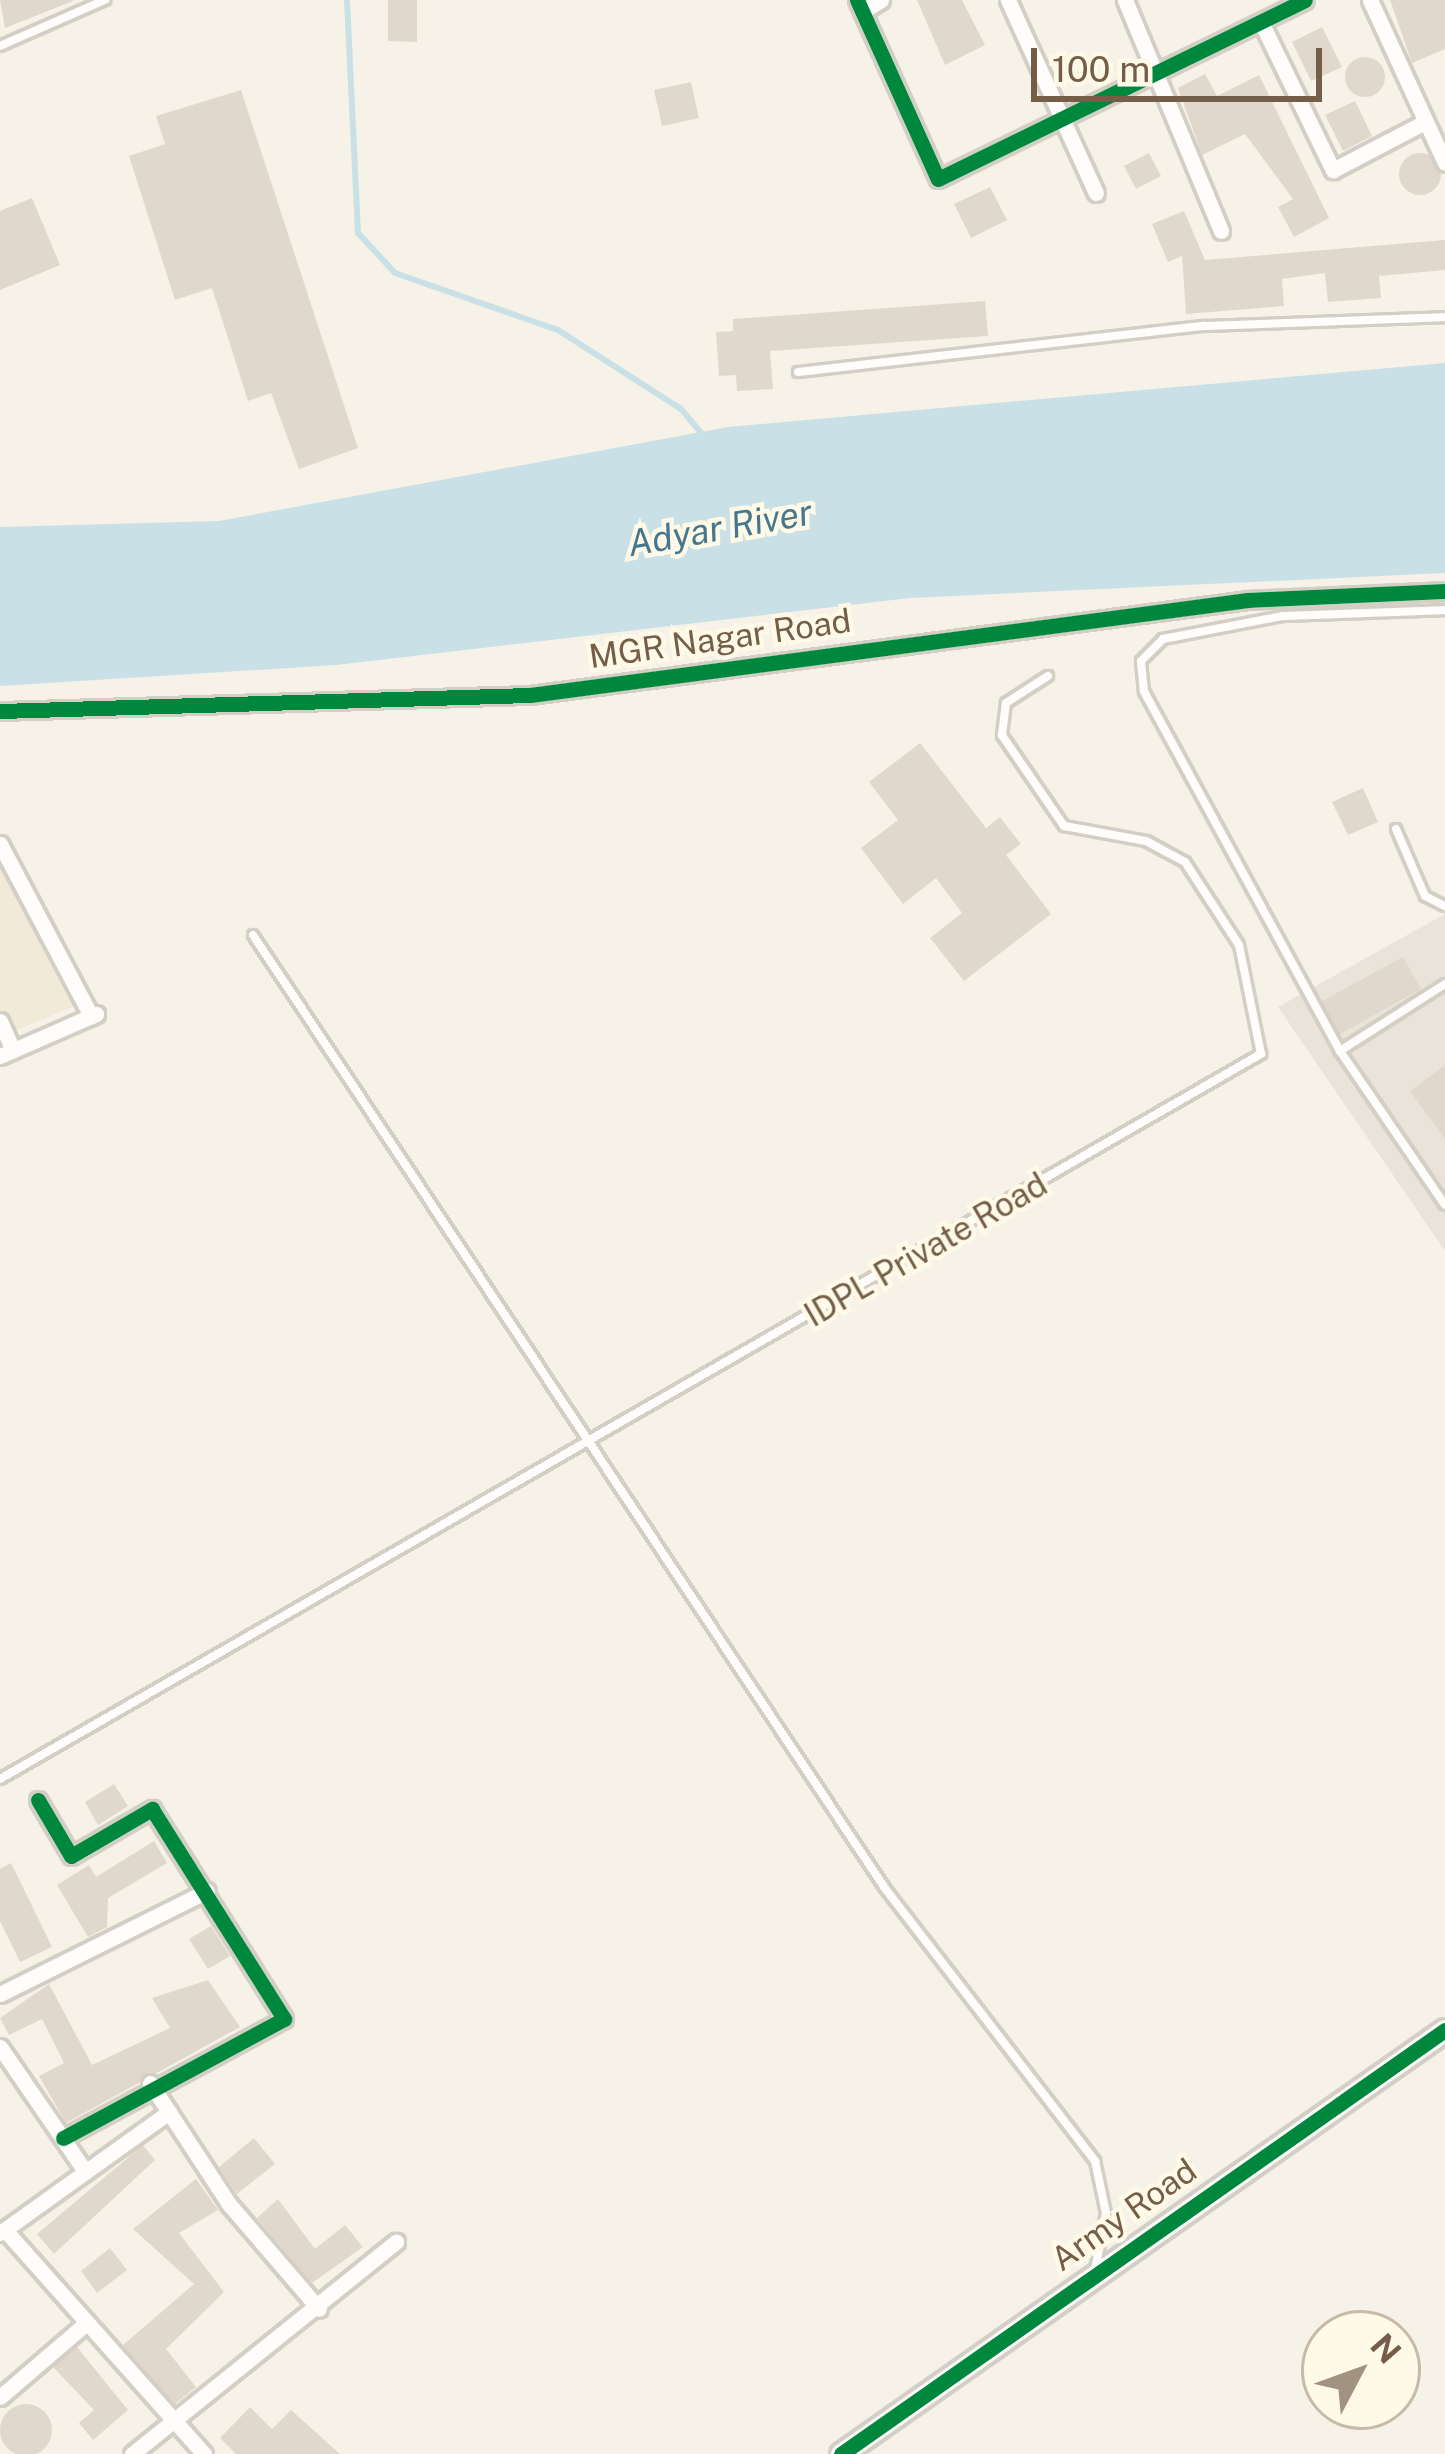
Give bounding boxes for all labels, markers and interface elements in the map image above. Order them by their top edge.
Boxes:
scale bar [1037,24,1328,98]
text: 100 m [1052,48,1150,90]
water label: Adyar River [624,491,816,565]
street label: MGR Nagar Road [586,601,854,677]
street label: IDPL Private Road [798,1164,1054,1336]
street label: Army Road [1044,2151,1204,2279]
north arrow [1301,2310,1421,2430]
text: N [1363,2326,1409,2371]

